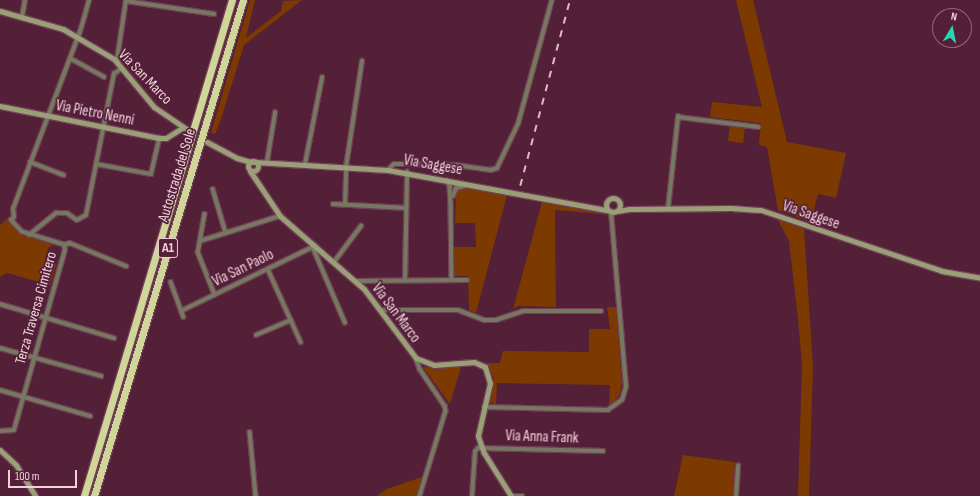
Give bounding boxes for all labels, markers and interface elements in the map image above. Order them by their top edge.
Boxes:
north arrow [932,8,972,48]
text: N [950,10,958,24]
street label: Via San Marco [114,46,176,108]
street label: Via Pietro Nenni [54,97,136,129]
street label: Autostrada del Sole [154,126,200,224]
street label: Via Saggese [402,151,464,179]
street label: Via Saggese [780,197,842,233]
road number: A1 [157,236,179,260]
street label: Via San Paolo [209,245,277,291]
street label: Terza Traversa Cimitero [11,250,61,366]
street label: Via San Marco [368,280,424,346]
street label: Via Anna Frank [505,427,579,447]
scale bar [10,462,79,488]
text: 100 m [15,469,40,484]

